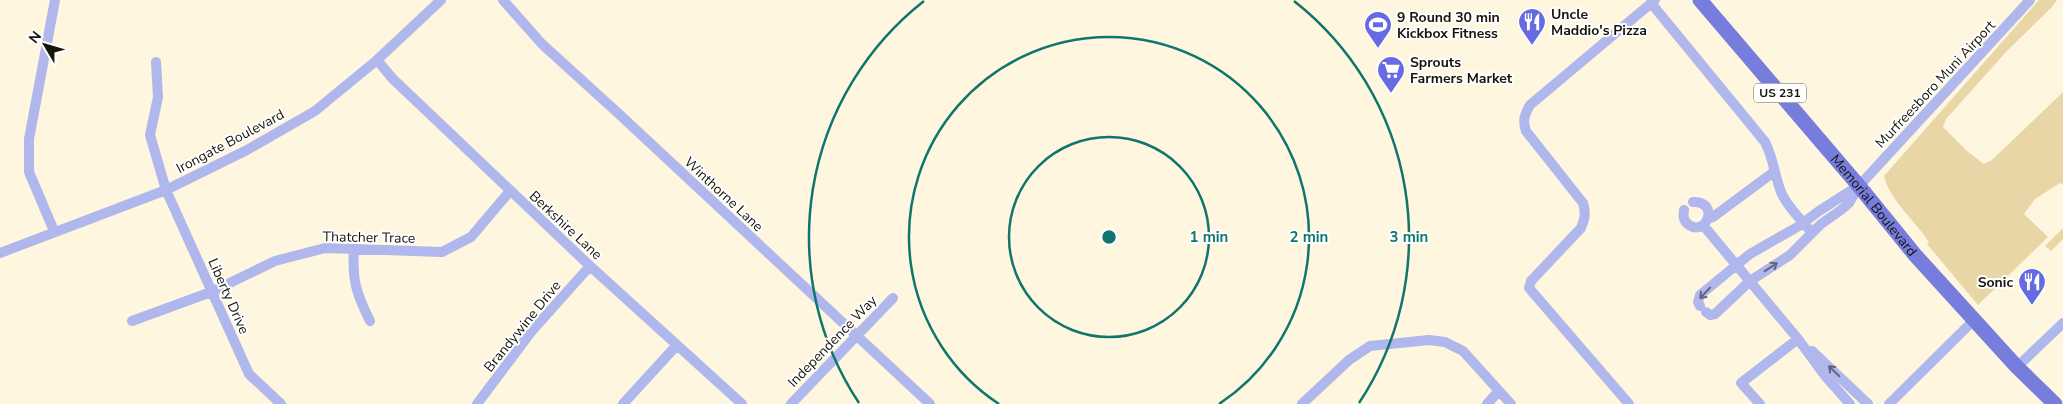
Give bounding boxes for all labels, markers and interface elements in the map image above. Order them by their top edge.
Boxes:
place label: Uncle Maddio's Pizza [1551,5,1647,40]
restaurant icon: Uncle Maddio's Pizza [1517,7,1547,46]
place label: 9 Round 30 min Kickbox Fitness [1397,8,1500,43]
sports icon: 9 Round 30 min Kickbox Fitness [1363,10,1393,49]
street label: Murfreesboro Muni Airport [1871,16,2000,152]
north arrow [20,20,70,70]
text: N [24,27,46,47]
place label: Sprouts Farmers Market [1410,53,1513,88]
supermarket icon: Sprouts Farmers Market [1376,55,1406,94]
road number: US 231 [1754,84,1806,102]
street label: Irongate Boulevard [173,105,288,178]
street label: Memorial Boulevard [1826,150,1921,260]
street label: Winthorne Lane [680,153,767,236]
street label: Berkshire Lane [525,187,606,264]
street label: Thatcher Trace [323,227,415,248]
text: 1 min [1190,227,1228,247]
text: 2 min [1290,227,1328,247]
text: 3 min [1390,227,1428,247]
centre of rings [1100,228,1118,246]
street label: Liberty Drive [203,255,254,337]
one-way arrow [1763,262,1777,272]
restaurant icon: Sonic [2017,267,2047,306]
place label: Sonic [1978,273,2013,292]
street label: Brandywine Drive [480,277,565,376]
one-way arrow [1699,286,1711,299]
street label: Independence Way [784,291,882,391]
one-way arrow [1827,365,1840,377]

